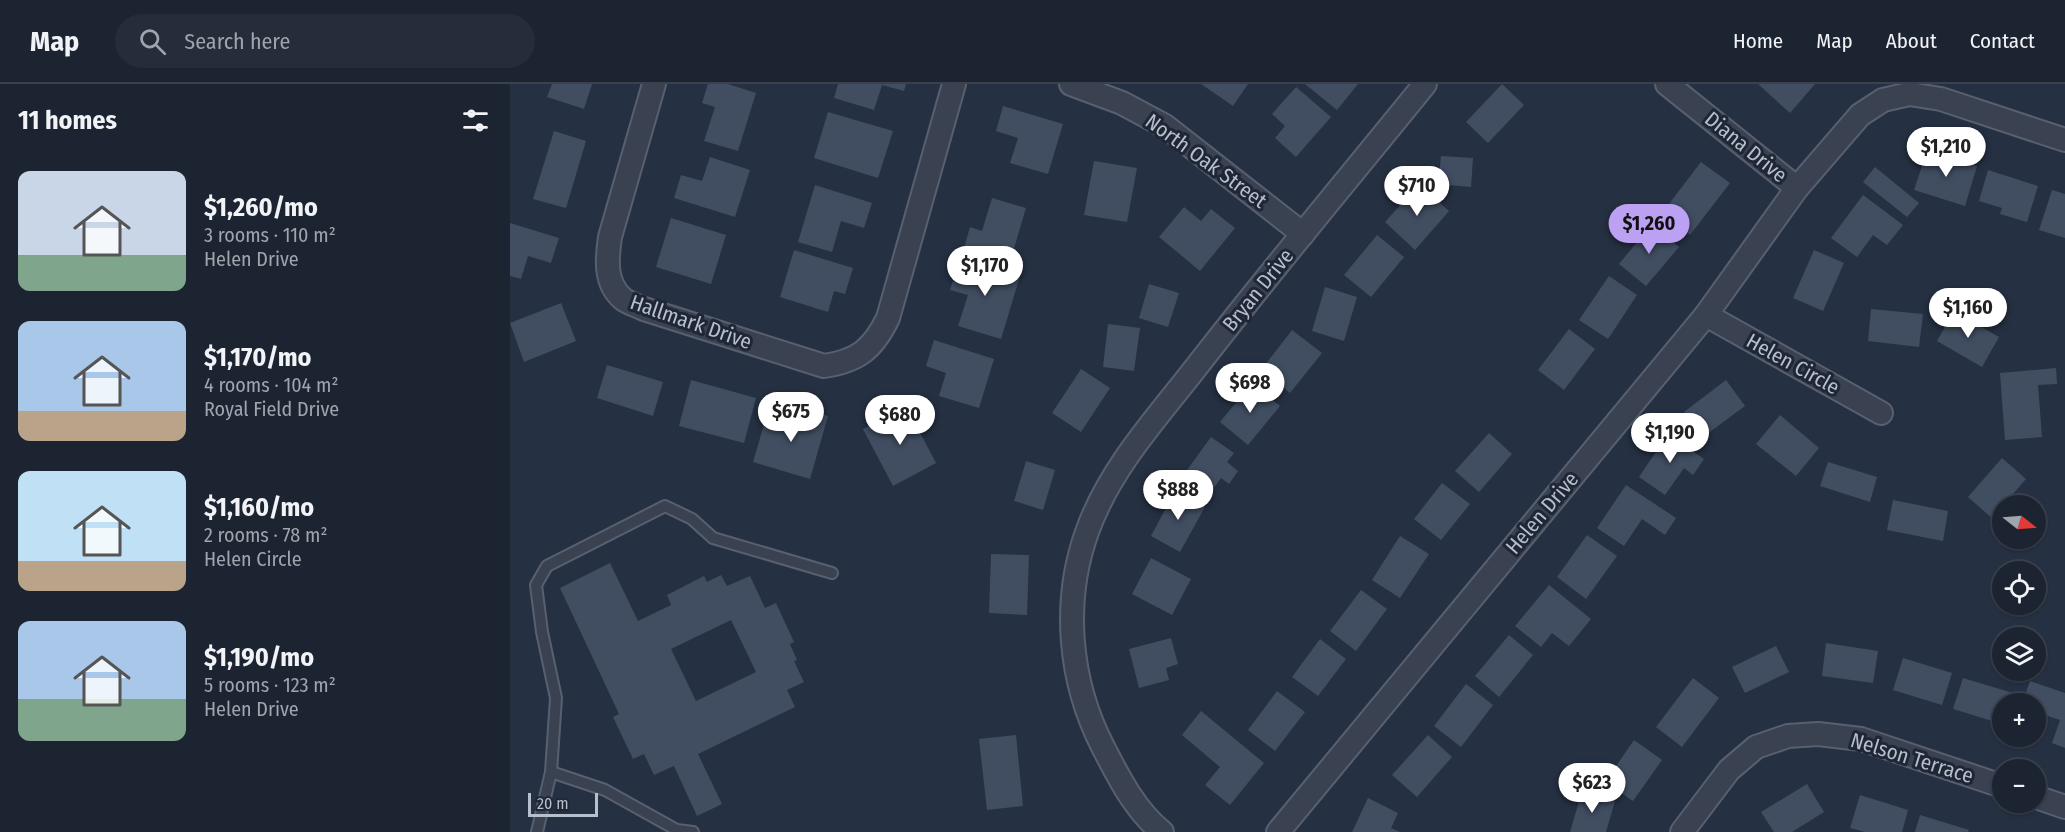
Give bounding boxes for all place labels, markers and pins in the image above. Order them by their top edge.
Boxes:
pin: $1,210 [1897,127,1995,178]
pin: $710 [1381,166,1453,217]
pin: $1,260 [1600,204,1698,255]
pin: $1,170 [936,246,1034,297]
pin: $1,160 [1919,288,2017,339]
pin: $698 [1214,363,1286,414]
pin: $675 [755,392,827,443]
pin: $680 [864,395,936,446]
pin: $1,190 [1621,413,1719,464]
pin: $888 [1142,470,1214,521]
pin: $623 [1556,763,1628,814]

